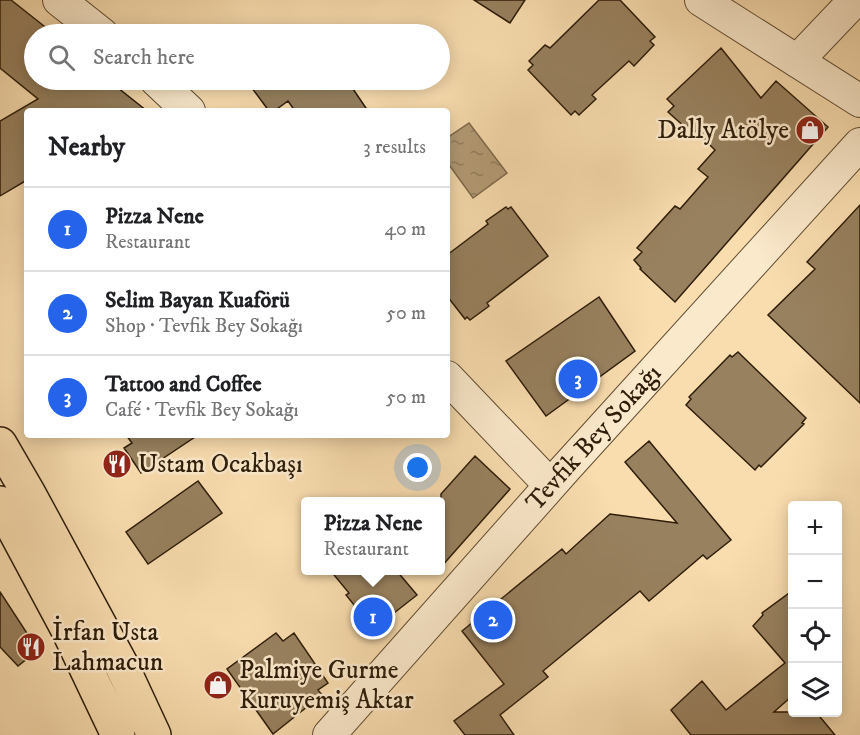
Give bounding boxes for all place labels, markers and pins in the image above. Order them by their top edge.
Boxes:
place label: Dally Atölye [657,114,789,147]
shop icon: Dally Atölye [794,114,826,146]
pin: 3 [558,356,598,401]
restaurant icon: Ustam Ocakbaşı [101,448,133,480]
place label: Ustam Ocakbaşı [138,448,303,481]
pin: 1 [354,594,392,640]
pin: 2 [474,598,512,642]
place label: İrfan Usta Lahmacun [52,615,164,679]
restaurant icon: İrfan Usta Lahmacun [15,631,47,663]
place label: Palmiye Gurme Kuruyemiş Aktar [239,654,414,717]
shop icon: Palmiye Gurme Kuruyemiş Aktar [202,669,234,701]

